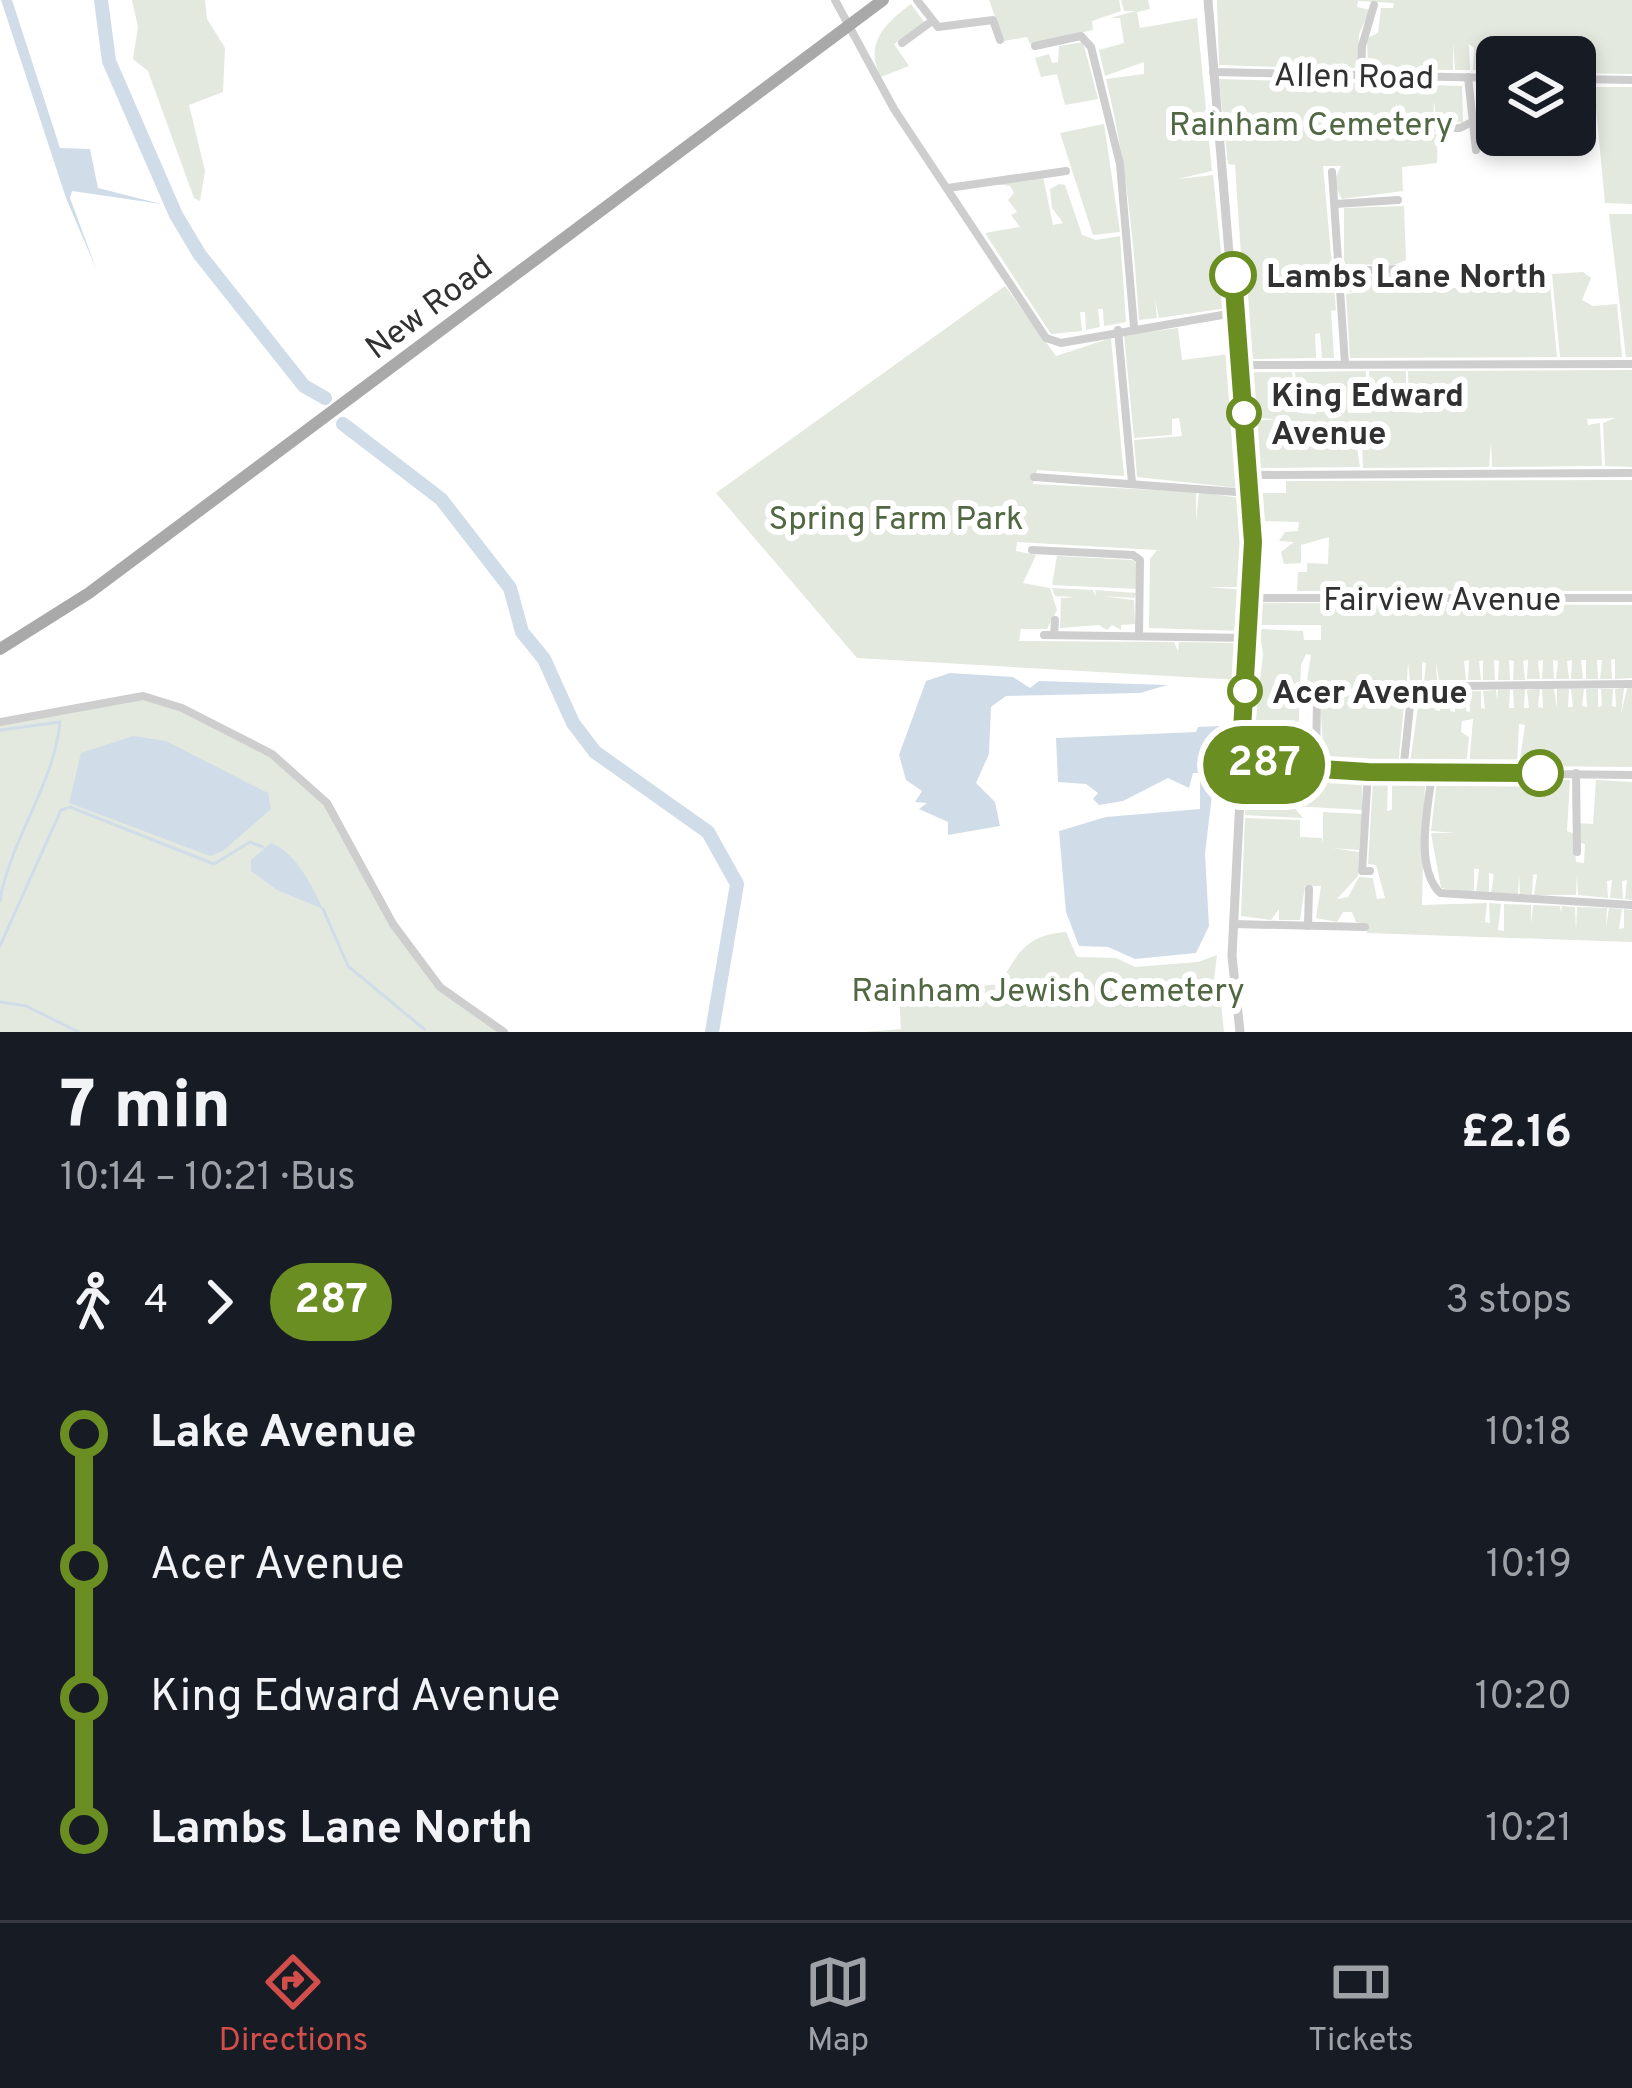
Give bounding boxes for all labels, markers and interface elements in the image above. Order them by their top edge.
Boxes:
map controls [1476,36,1596,156]
button: layers [1476,36,1596,156]
street label: Allen Road [1273,57,1435,101]
park label: Rainham Cemetery [1169,106,1453,148]
street label: New Road [358,248,502,371]
marker: Lambs Lane North [1211,253,1255,297]
place label: Lambs Lane North [1266,258,1547,300]
place label: King Edward Avenue [1271,377,1464,457]
marker: King Edward Avenue [1228,397,1260,429]
park label: Spring Farm Park [769,500,1023,542]
street label: Fairview Avenue [1323,581,1561,623]
place label: Acer Avenue [1272,674,1468,716]
marker: Acer Avenue [1229,675,1261,707]
line badge: 287 [1195,726,1333,804]
text: 287 [1227,738,1301,791]
unlabelled marker [1518,751,1562,795]
park label: Rainham Jewish Cemetery [851,972,1245,1014]
text: 7 min [60,1068,231,1151]
text: £2.16 [1461,1106,1572,1163]
text: 10:14 – 10:21 · Bus [60,1155,356,1204]
icon: walk [60,1269,126,1335]
icon: forward [186,1269,252,1335]
text: 287 [294,1275,368,1328]
text: 4 [144,1278,168,1327]
text: 3 stops [1446,1278,1572,1327]
text: Lake Avenue [150,1406,417,1463]
text: 10:18 [1485,1410,1572,1459]
text: Acer Avenue [150,1538,404,1595]
text: 10:19 [1486,1542,1572,1591]
text: King Edward Avenue [150,1670,561,1727]
text: 10:20 [1475,1674,1572,1723]
text: Lambs Lane North [150,1802,533,1859]
text: 10:21 [1485,1806,1572,1855]
tab: Directions [218,1949,368,2063]
tab: Map [805,1949,871,2063]
tab: Tickets [1308,1949,1414,2063]

